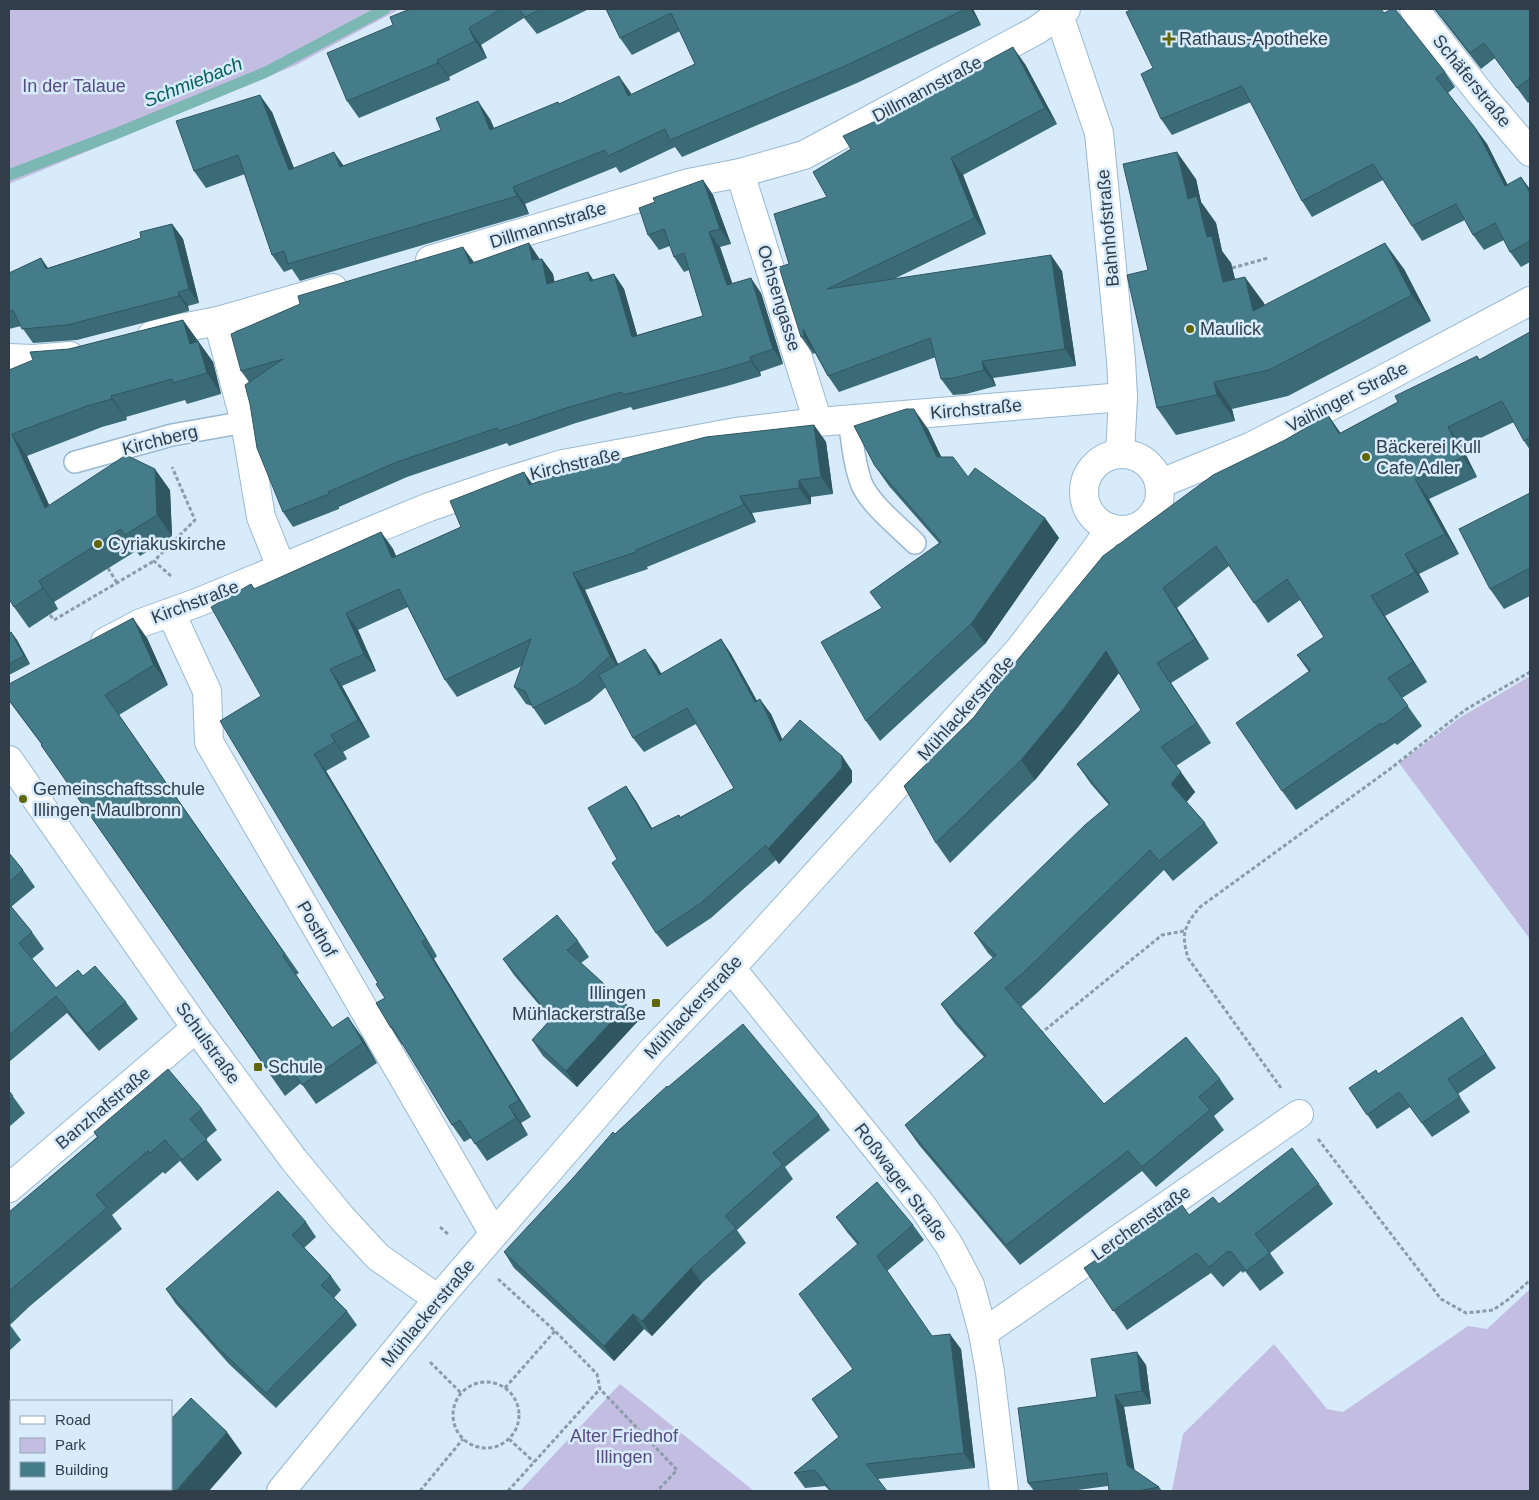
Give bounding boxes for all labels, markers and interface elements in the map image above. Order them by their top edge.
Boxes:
place label: Rathaus-Apotheke [1179,29,1328,49]
street label: Schäferstraße [1429,31,1515,131]
marker: Rathaus-Apotheke [1163,33,1175,45]
street label: Dillmannstraße [869,52,985,126]
water label: Schmiebach [141,53,245,111]
park label: In der Talaue [22,76,126,96]
street label: Bahnhofstraße [1093,168,1123,288]
street label: Dillmannstraße [487,198,609,252]
street label: Ochsengasse [753,242,805,354]
place label: Maulick [1200,319,1262,339]
marker: Maulick [1184,323,1196,335]
street label: Vaihinger Straße [1283,358,1411,436]
street label: Kirchstraße [929,395,1023,423]
street label: Kirchberg [120,421,200,459]
place label: Bäckerei Kull Cafe Adler [1376,437,1481,478]
street label: Kirchstraße [528,444,622,484]
marker: Bäckerei Kull Cafe Adler [1360,451,1372,463]
place label: Cyriakuskirche [108,534,226,554]
marker: Cyriakuskirche [92,538,104,550]
street label: Kirchstraße [148,576,242,628]
street label: Mühlackerstraße [914,652,1018,764]
place label: Gemeinschaftsschule Illingen-Maulbronn [33,779,205,820]
marker: Gemeinschaftsschule Illingen-Maulbronn [17,793,29,805]
street label: Posthof [293,898,341,961]
street label: Mühlackerstraße [640,951,746,1063]
place label: Illingen Mühlackerstraße [512,983,646,1024]
marker: Illingen Mühlackerstraße [650,997,662,1009]
street label: Schulstraße [172,998,244,1088]
place label: Schule [268,1057,323,1077]
marker: Schule [252,1061,264,1073]
street label: Banzhafstraße [52,1063,154,1153]
street label: Roßwager Straße [850,1119,952,1245]
street label: Lerchenstraße [1088,1182,1194,1264]
street label: Mühlackerstraße [377,1255,479,1371]
legend [10,1400,172,1490]
text: Road [55,1411,91,1428]
park label: Alter Friedhof Illingen [570,1426,679,1467]
text: Park [55,1436,86,1453]
text: Building [55,1461,108,1478]

